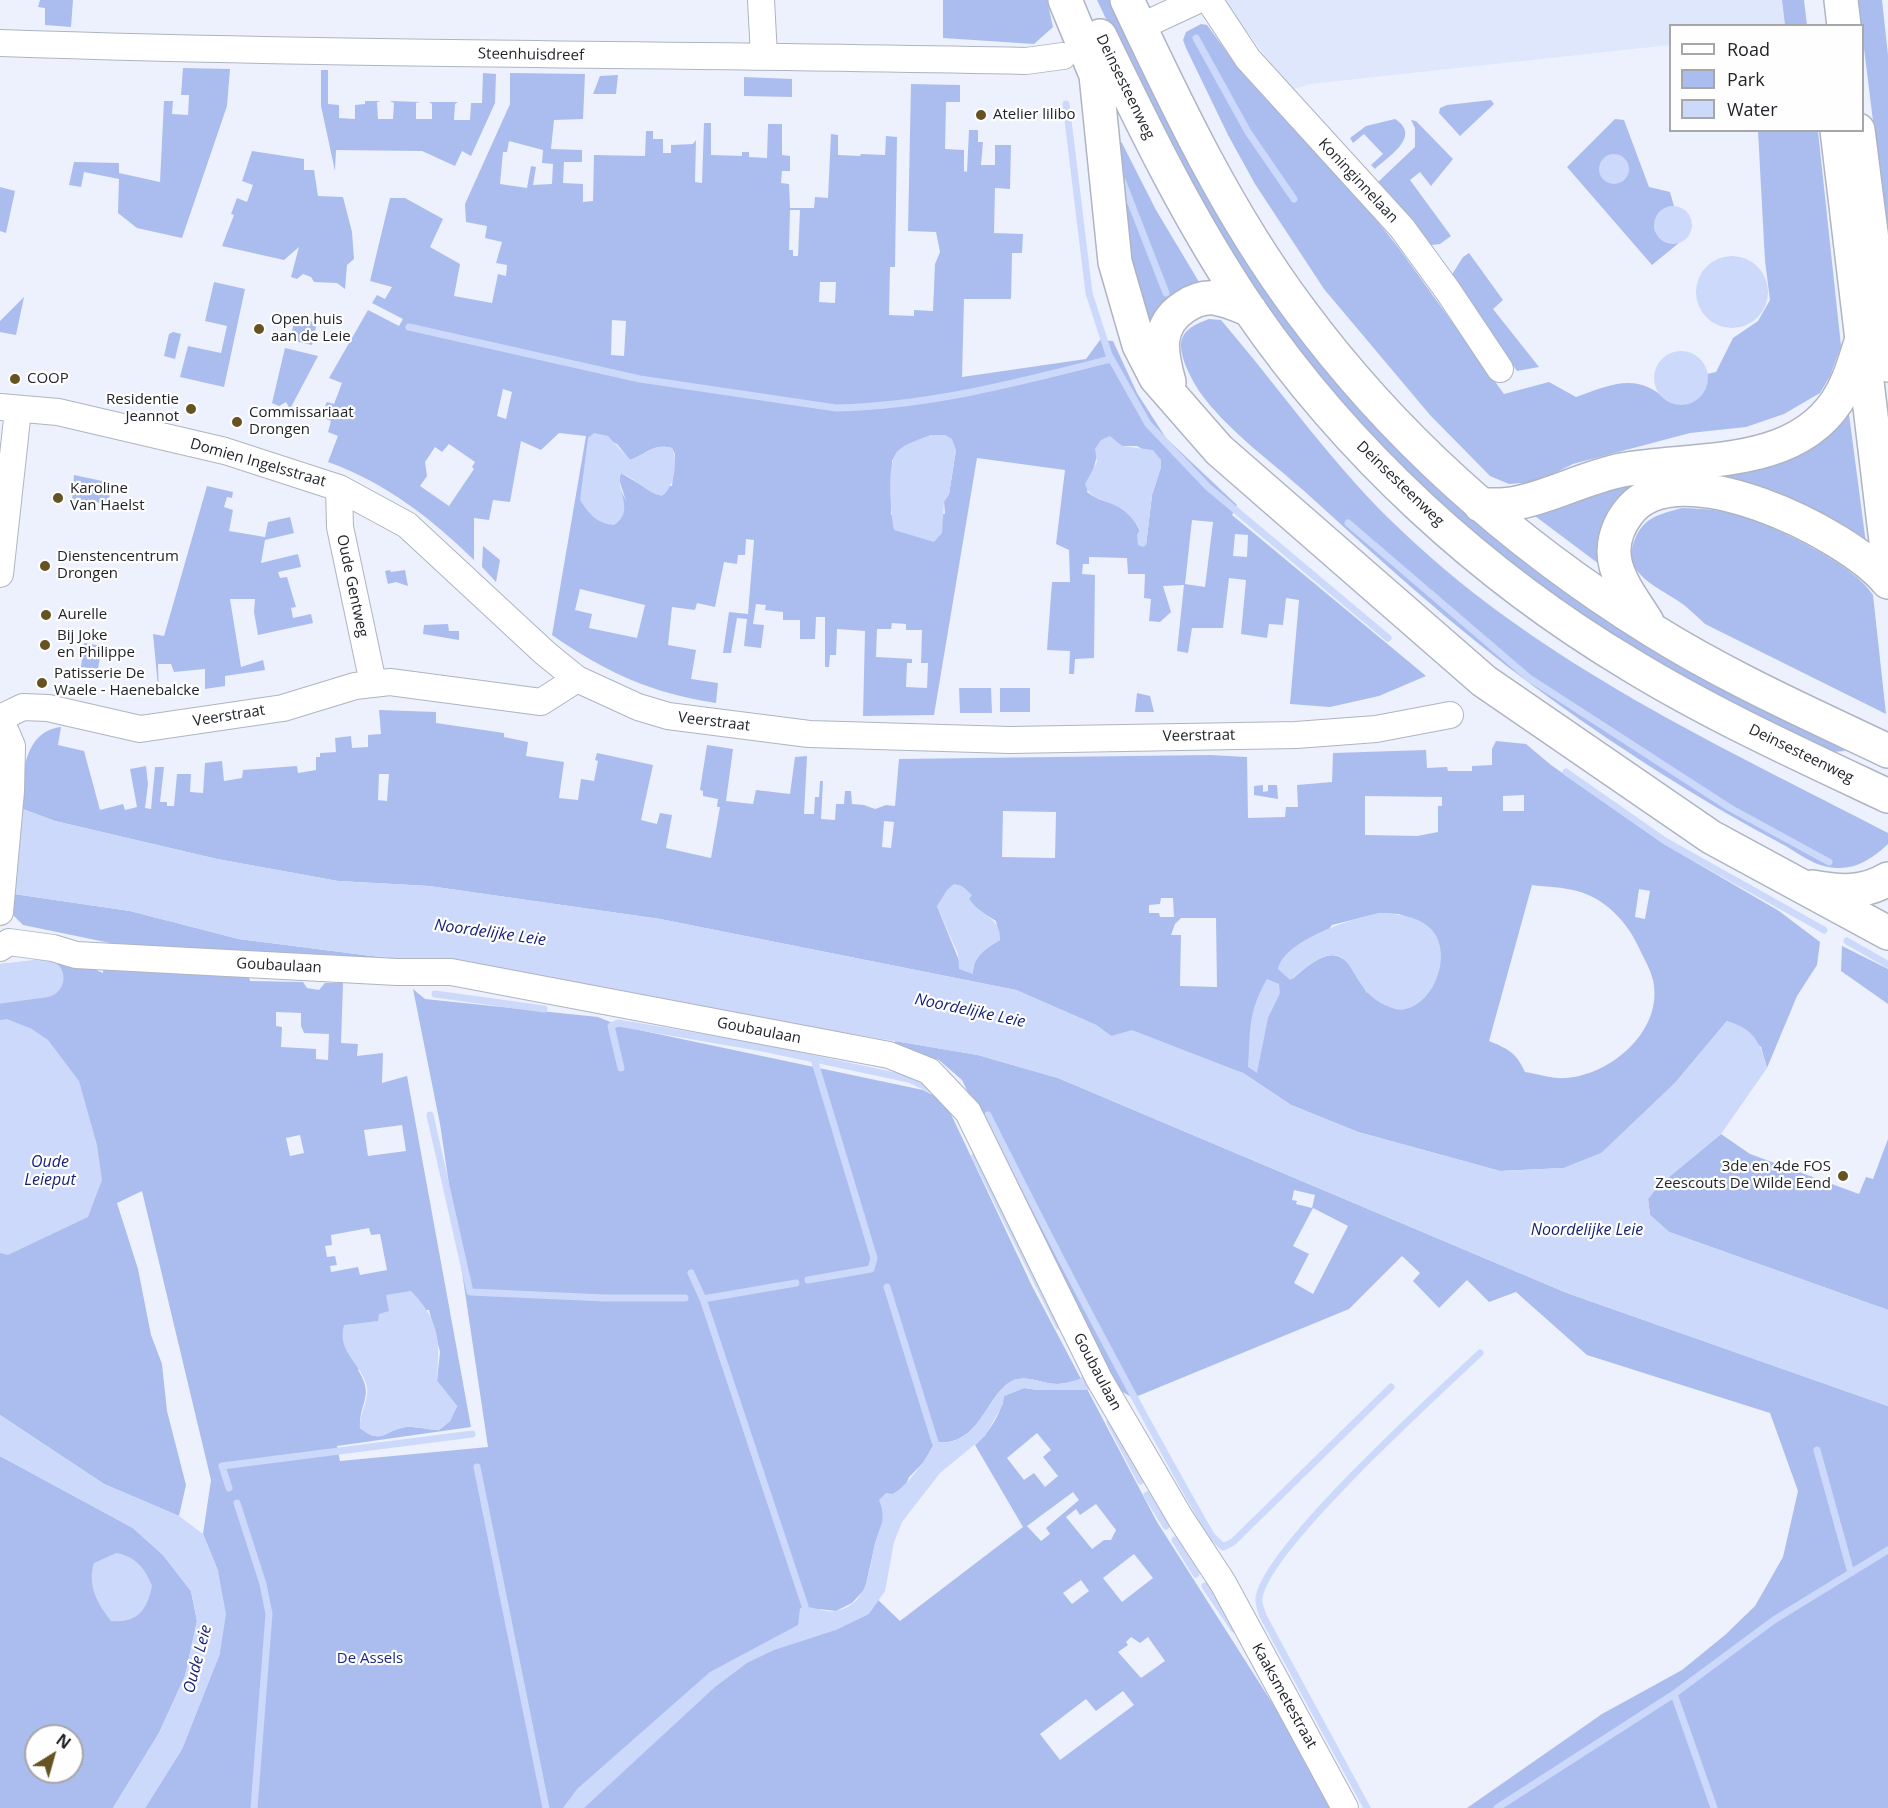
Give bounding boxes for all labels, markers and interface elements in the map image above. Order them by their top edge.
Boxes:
legend [1669,24,1864,132]
street label: Deinsesteenweg [1092,32,1158,142]
text: Road [1727,37,1770,61]
street label: Steenhuisdreef [478,45,584,65]
text: Park [1727,67,1765,91]
text: Water [1727,97,1778,121]
place label: Atelier lilibo [993,106,1076,124]
marker: Atelier lilibo [974,108,988,122]
street label: Koninginnelaan [1314,135,1402,227]
place label: Open huis aan de Leie [271,311,351,346]
marker: Open huis aan de Leie [252,322,266,336]
place label: COOP [27,370,69,388]
marker: COOP [8,372,22,386]
place label: Residentie Jeannot [106,391,179,426]
marker: Residentie Jeannot [184,402,198,416]
place label: Commissariaat Drongen [249,404,354,439]
marker: Commissariaat Drongen [230,415,244,429]
street label: Domien Ingelsstraat [188,435,328,491]
street label: Deinsesteenweg [1353,438,1447,530]
place label: Karoline Van Haelst [70,480,144,515]
marker: Karoline Van Haelst [51,491,65,505]
street label: Oude Gentweg [332,533,372,639]
place label: Dienstencentrum Drongen [57,548,179,583]
marker: Dienstencentrum Drongen [38,559,52,573]
place label: Aurelle [58,606,107,624]
marker: Aurelle [39,608,53,622]
place label: Bij Joke en Philippe [57,627,135,662]
marker: Bij Joke en Philippe [38,638,52,652]
place label: Patisserie De Waele - Haenebalcke [54,665,200,700]
marker: Patisserie De Waele - Haenebalcke [35,676,49,690]
street label: Veerstraat [192,701,266,731]
street label: Veerstraat [677,709,751,735]
street label: Deinsesteenweg [1746,721,1856,787]
street label: Veerstraat [1163,726,1235,746]
water label: Noordelijke Leie [433,916,547,950]
street label: Goubaulaan [236,955,322,977]
water label: Noordelijke Leie [913,990,1027,1032]
street label: Goubaulaan [715,1014,803,1048]
water label: Oude Leieput [24,1152,76,1190]
place label: 3de en 4de FOS Zeescouts De Wilde Eend [1655,1158,1831,1193]
marker: 3de en 4de FOS Zeescouts De Wilde Eend [1836,1169,1850,1183]
water label: Noordelijke Leie [1531,1220,1643,1240]
street label: Goubaulaan [1069,1330,1125,1414]
water label: Oude Leie [180,1623,216,1695]
street label: Kaaksmetestraat [1248,1640,1320,1752]
park label: De Assels [337,1650,403,1668]
north arrow [24,1724,84,1784]
text: N [52,1729,75,1754]

